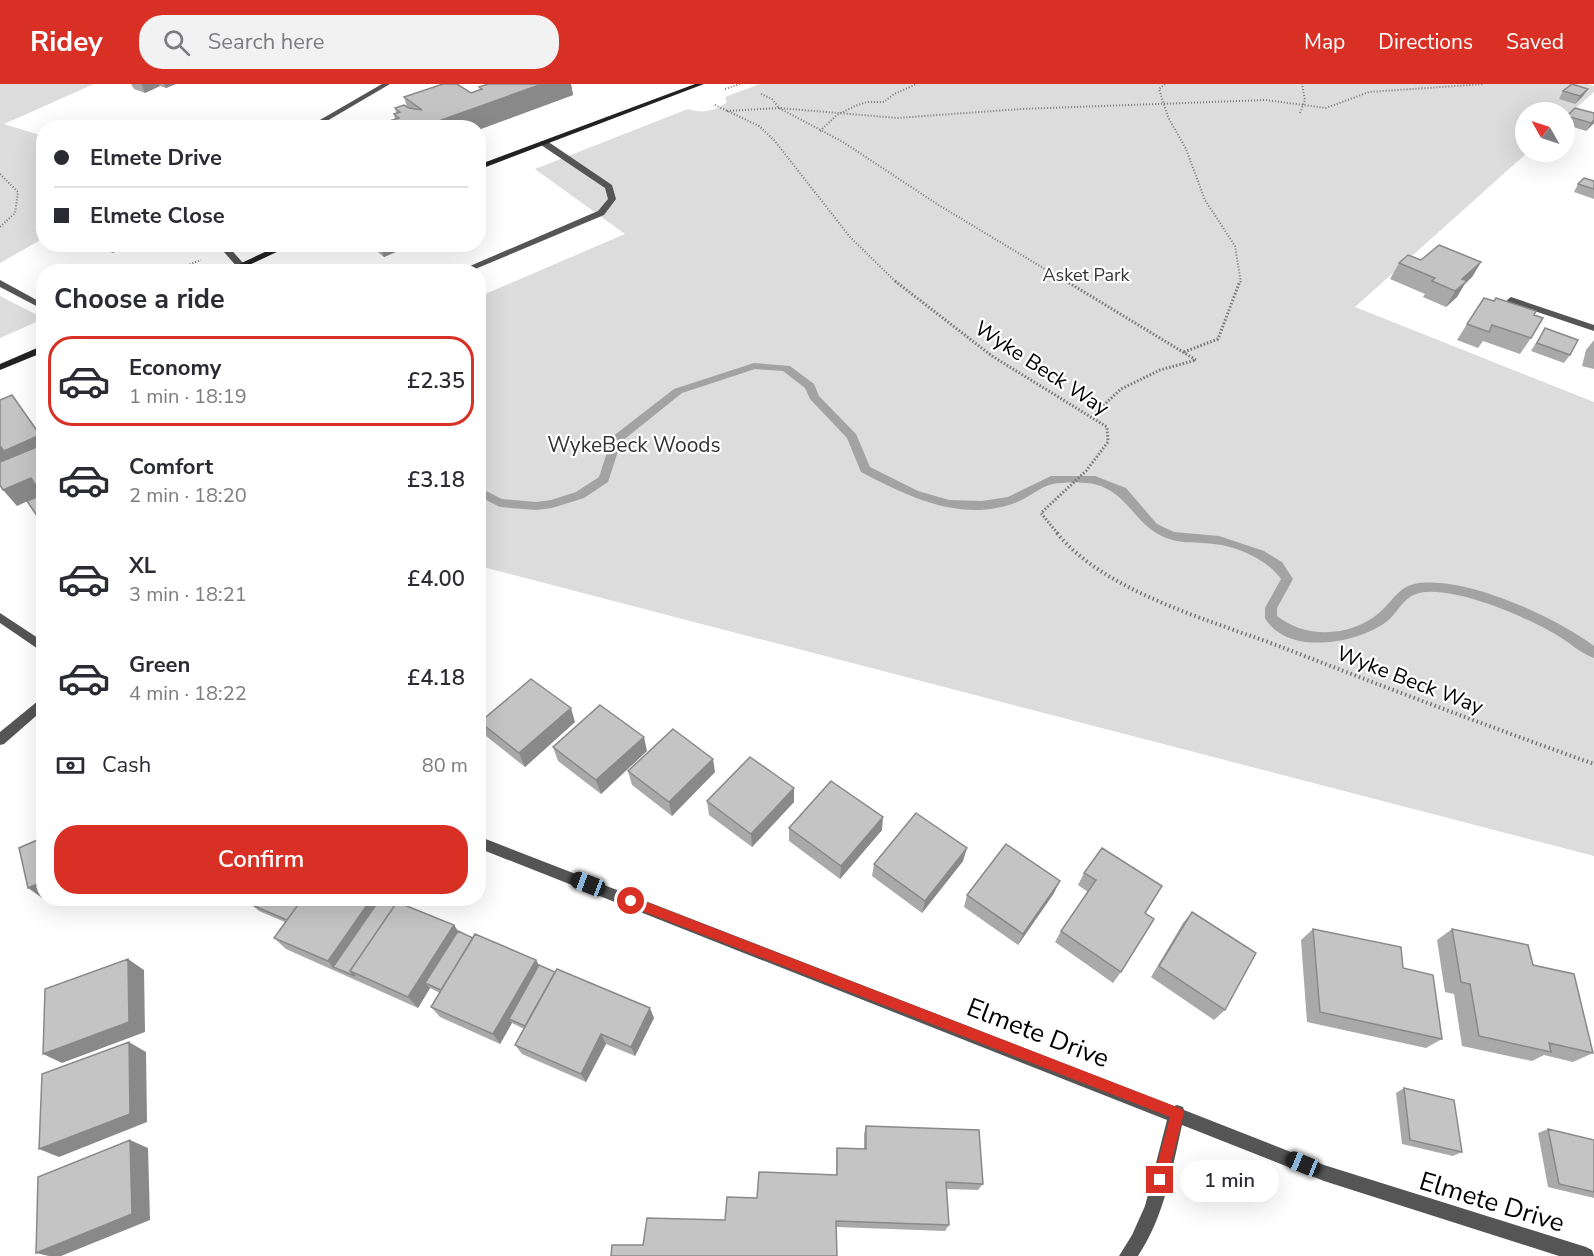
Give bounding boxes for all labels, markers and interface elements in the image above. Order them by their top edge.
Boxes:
search box [139,15,559,69]
text: Ridey [30,23,103,61]
icon: search [160,26,193,59]
text: Search here [208,27,324,57]
text: Map [1304,28,1345,56]
text: Directions [1378,28,1473,56]
text: Saved [1506,28,1564,56]
north arrow [1515,102,1575,162]
map controls [1515,102,1575,162]
text: Elmete Drive [90,143,222,173]
text: Elmete Close [90,201,225,231]
park label: Asket Park [1043,263,1130,287]
text: Choose a ride [54,281,225,318]
street label: Wyke Beck Way [969,314,1115,422]
text: Economy [129,353,221,383]
icon: car [57,354,111,408]
text: £2.35 [407,366,465,396]
text: 1 min · 18:19 [129,383,247,410]
park label: WykeBeck Woods [547,431,721,459]
text: Comfort [129,452,213,482]
icon: car [57,453,111,507]
text: £3.18 [407,465,465,495]
text: 2 min · 18:20 [129,482,247,509]
text: XL [129,551,156,581]
icon: car [57,552,111,606]
text: £4.00 [407,564,465,594]
text: 3 min · 18:21 [129,581,247,608]
street label: Wyke Beck Way [1333,639,1487,721]
text: Green [129,650,190,680]
icon: car [57,651,111,705]
text: £4.18 [407,663,465,693]
text: 4 min · 18:22 [129,680,247,707]
icon: cash [54,749,87,782]
text: Cash [102,750,151,780]
text: 80 m [422,752,468,779]
button: Confirm [54,825,468,894]
car [568,869,608,899]
route start [617,887,644,914]
street label: Elmete Drive [962,990,1114,1076]
car [1283,1149,1323,1179]
callout: 1 min [1181,1159,1280,1201]
street label: Elmete Drive [1415,1163,1569,1241]
route end [1146,1166,1173,1193]
text: 1 min [1204,1167,1255,1194]

